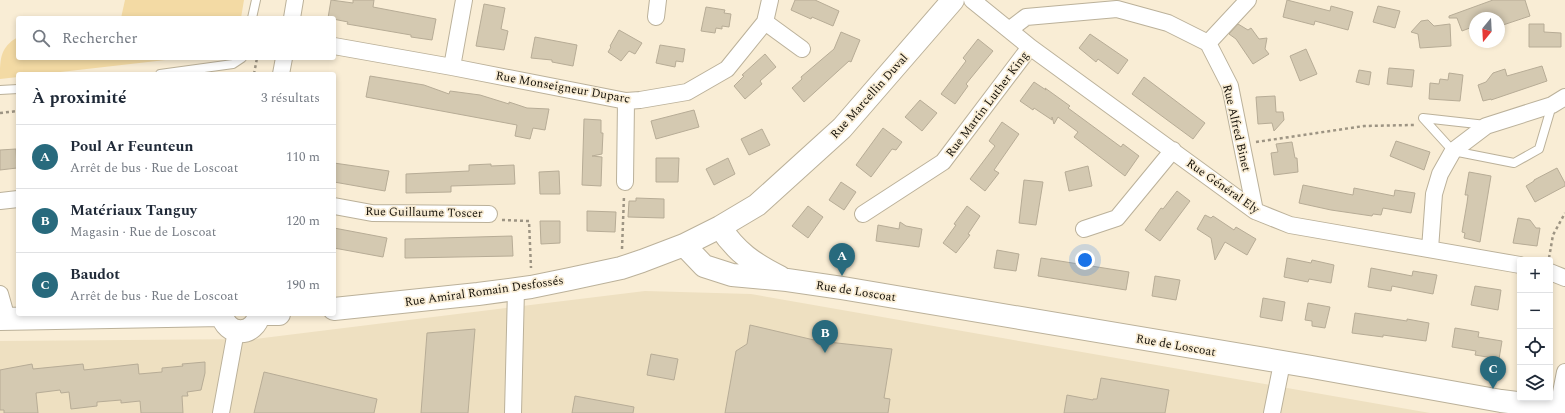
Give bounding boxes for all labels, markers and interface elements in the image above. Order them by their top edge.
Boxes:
north arrow [1469,12,1505,48]
search box [16,16,336,60]
icon: search [30,27,52,49]
text: Rechercher [62,27,137,50]
street label: Rue Martin Luther King [941,47,1034,161]
street label: Rue Marcellin Duval [826,49,913,143]
street label: Rue Monseigneur Duparc [494,66,632,109]
street label: Rue Alfred Binet [1217,83,1256,174]
text: À proximité [32,85,127,111]
text: 3 résultats [261,88,320,108]
text: Poul Ar Feunteun [70,135,194,158]
text: A [40,147,50,167]
text: 110 m [286,147,320,167]
street label: Rue Général Ely [1182,154,1264,219]
text: Arrêt de bus · Rue de Loscoat [70,158,238,178]
text: Matériaux Tanguy [70,199,197,222]
street label: Rue Guillaume Toscer [365,202,483,223]
text: B [40,211,50,231]
text: 120 m [286,211,320,231]
text: Magasin · Rue de Loscoat [70,222,216,242]
pin: A [829,243,855,276]
your location [1075,250,1095,270]
map controls [1517,257,1553,401]
button: + [1517,257,1553,293]
text: Baudot [70,263,120,286]
street label: Rue Amiral Romain Desfossés [403,271,565,312]
text: C [40,275,50,295]
text: 190 m [286,275,320,295]
street label: Rue de Loscoat [815,276,897,307]
text: Arrêt de bus · Rue de Loscoat [70,286,238,306]
button: − [1517,293,1553,329]
pin: B [812,320,838,353]
street label: Rue de Loscoat [1135,329,1217,362]
button: locate [1517,329,1553,365]
pin: C [1480,356,1506,389]
button: layers [1517,365,1553,401]

